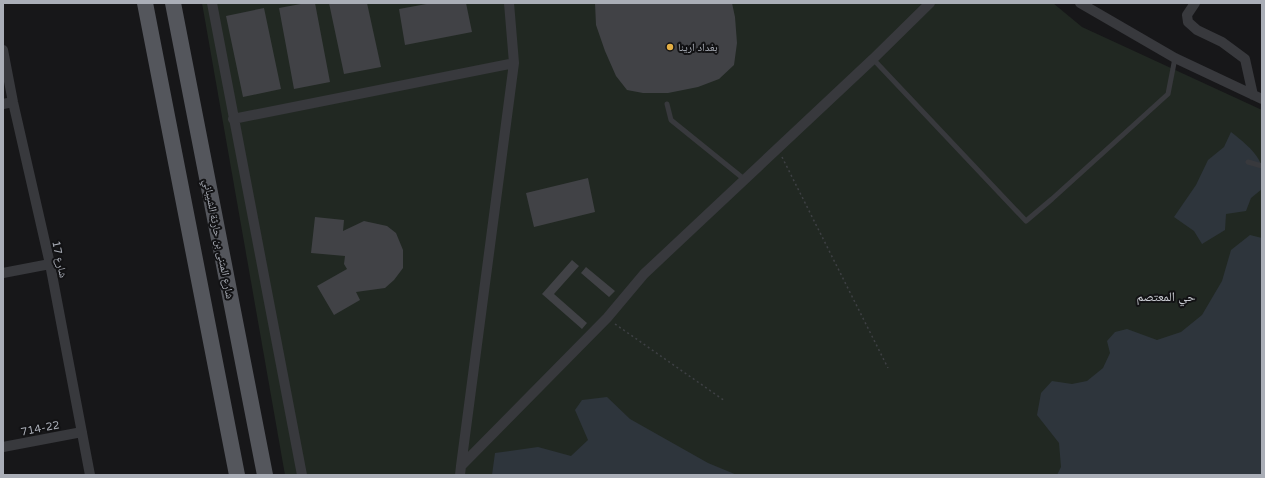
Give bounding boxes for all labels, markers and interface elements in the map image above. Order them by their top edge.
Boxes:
place label: بغداد ارينا [678,41,717,54]
marker: بغداد ارينا [665,42,675,52]
street label: شارع المثنى بن حارثة الشيباني [199,178,236,300]
street label: شارع 17 [49,239,70,279]
district label: حي المعتصم [1137,289,1195,307]
street label: 714-22 [20,418,61,439]

